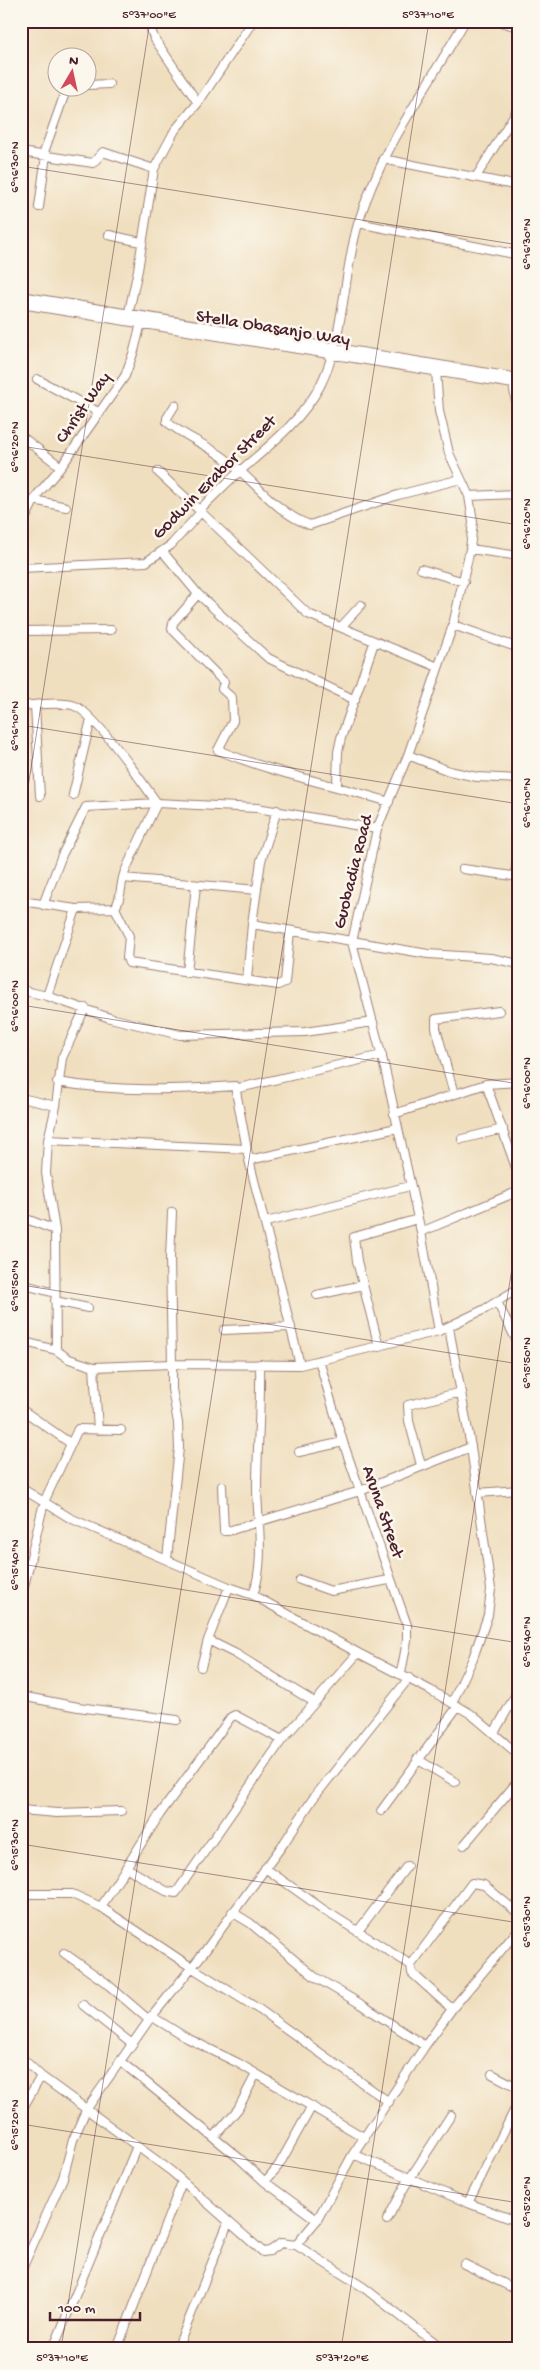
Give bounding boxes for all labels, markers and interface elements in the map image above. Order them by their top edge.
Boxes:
text: 5°37'00"E [122,9,176,23]
text: 5°37'10"E [402,9,454,23]
north arrow [48,48,98,98]
text: N [68,53,79,71]
text: 6°16'30"N [9,141,23,193]
text: 6°16'30"N [521,218,535,270]
street label: Stella Obasanjo Way [194,306,352,352]
street label: Christ Way [52,368,116,448]
street label: Godwin Erabor Street [149,410,283,544]
text: 6°16'20"N [9,421,23,472]
text: 6°16'20"N [521,498,535,549]
text: 6°16'10"N [9,701,23,751]
text: 6°16'10"N [521,778,535,828]
street label: Guobadia Road [330,811,379,931]
text: 6°16'00"N [9,980,23,1032]
text: 6°16'00"N [521,1057,535,1109]
text: 6°15'50"N [9,1260,23,1312]
text: 6°15'50"N [521,1337,535,1389]
street label: Aruna Street [356,1463,408,1562]
text: 6°15'40"N [9,1539,23,1591]
text: 6°15'40"N [521,1616,535,1668]
text: 6°15'30"N [9,1819,23,1871]
text: 6°15'30"N [521,1896,535,1948]
text: 6°15'20"N [9,2099,23,2151]
text: 6°15'20"N [521,2176,535,2228]
scale bar [50,2290,140,2322]
text: 100 m [57,2300,96,2318]
text: 5°37'10"E [36,2352,88,2366]
text: 5°37'20"E [316,2352,369,2366]

